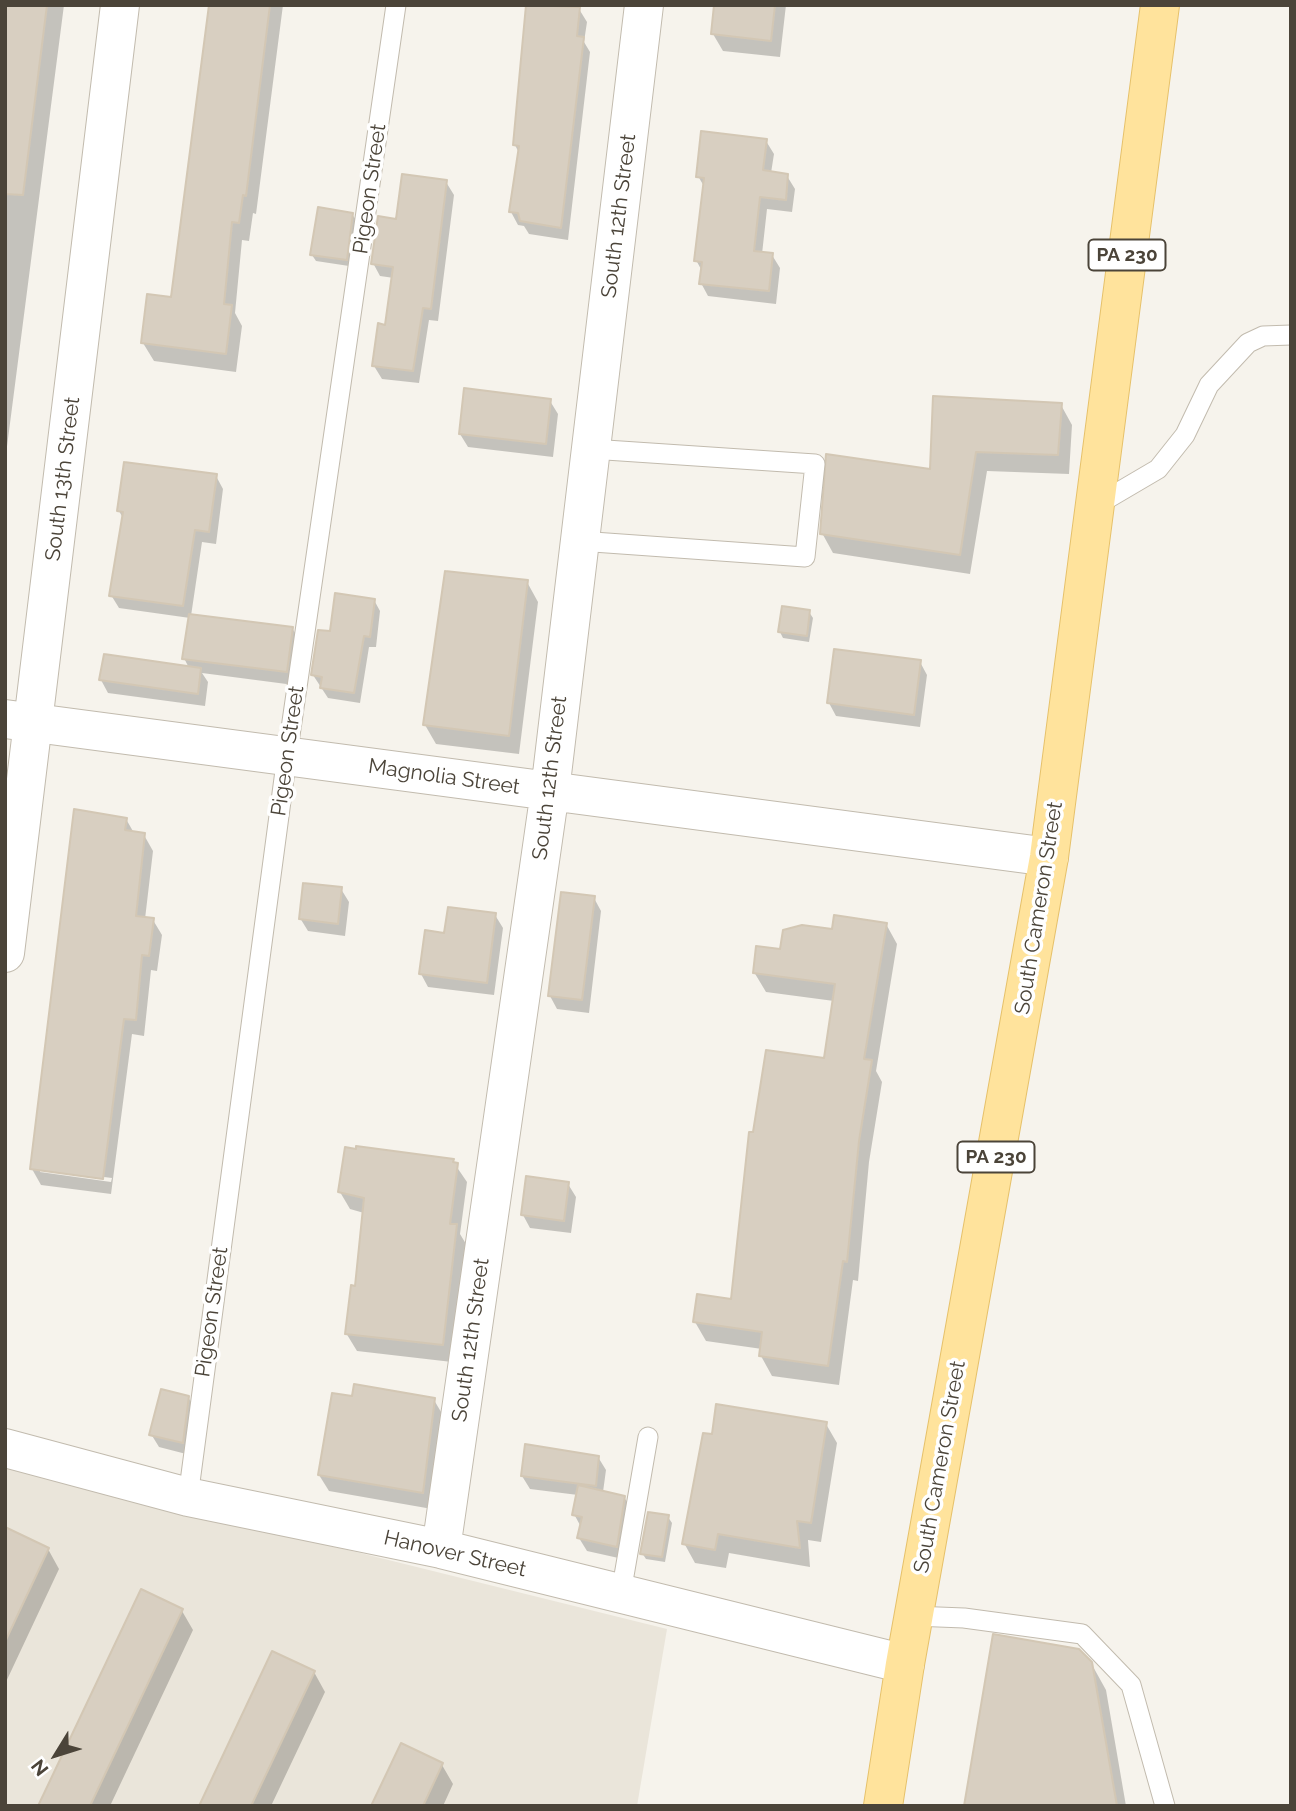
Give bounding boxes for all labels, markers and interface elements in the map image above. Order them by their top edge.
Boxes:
street label: Pigeon Street [348,122,392,256]
street label: South 12th Street [596,133,642,299]
road number: PA 230 [1088,240,1166,270]
street label: South 13th Street [40,395,86,563]
street label: Pigeon Street [266,684,310,818]
street label: South 12th Street [527,695,573,861]
street label: Magnolia Street [367,754,521,800]
street label: South Cameron Street [1010,800,1068,1016]
road number: PA 230 [958,1142,1034,1172]
street label: Pigeon Street [190,1245,234,1379]
street label: South 12th Street [447,1256,495,1424]
street label: South Cameron Street [909,1359,971,1575]
street label: Hanover Street [381,1525,529,1583]
north arrow [21,1720,91,1790]
text: N [26,1755,53,1780]

